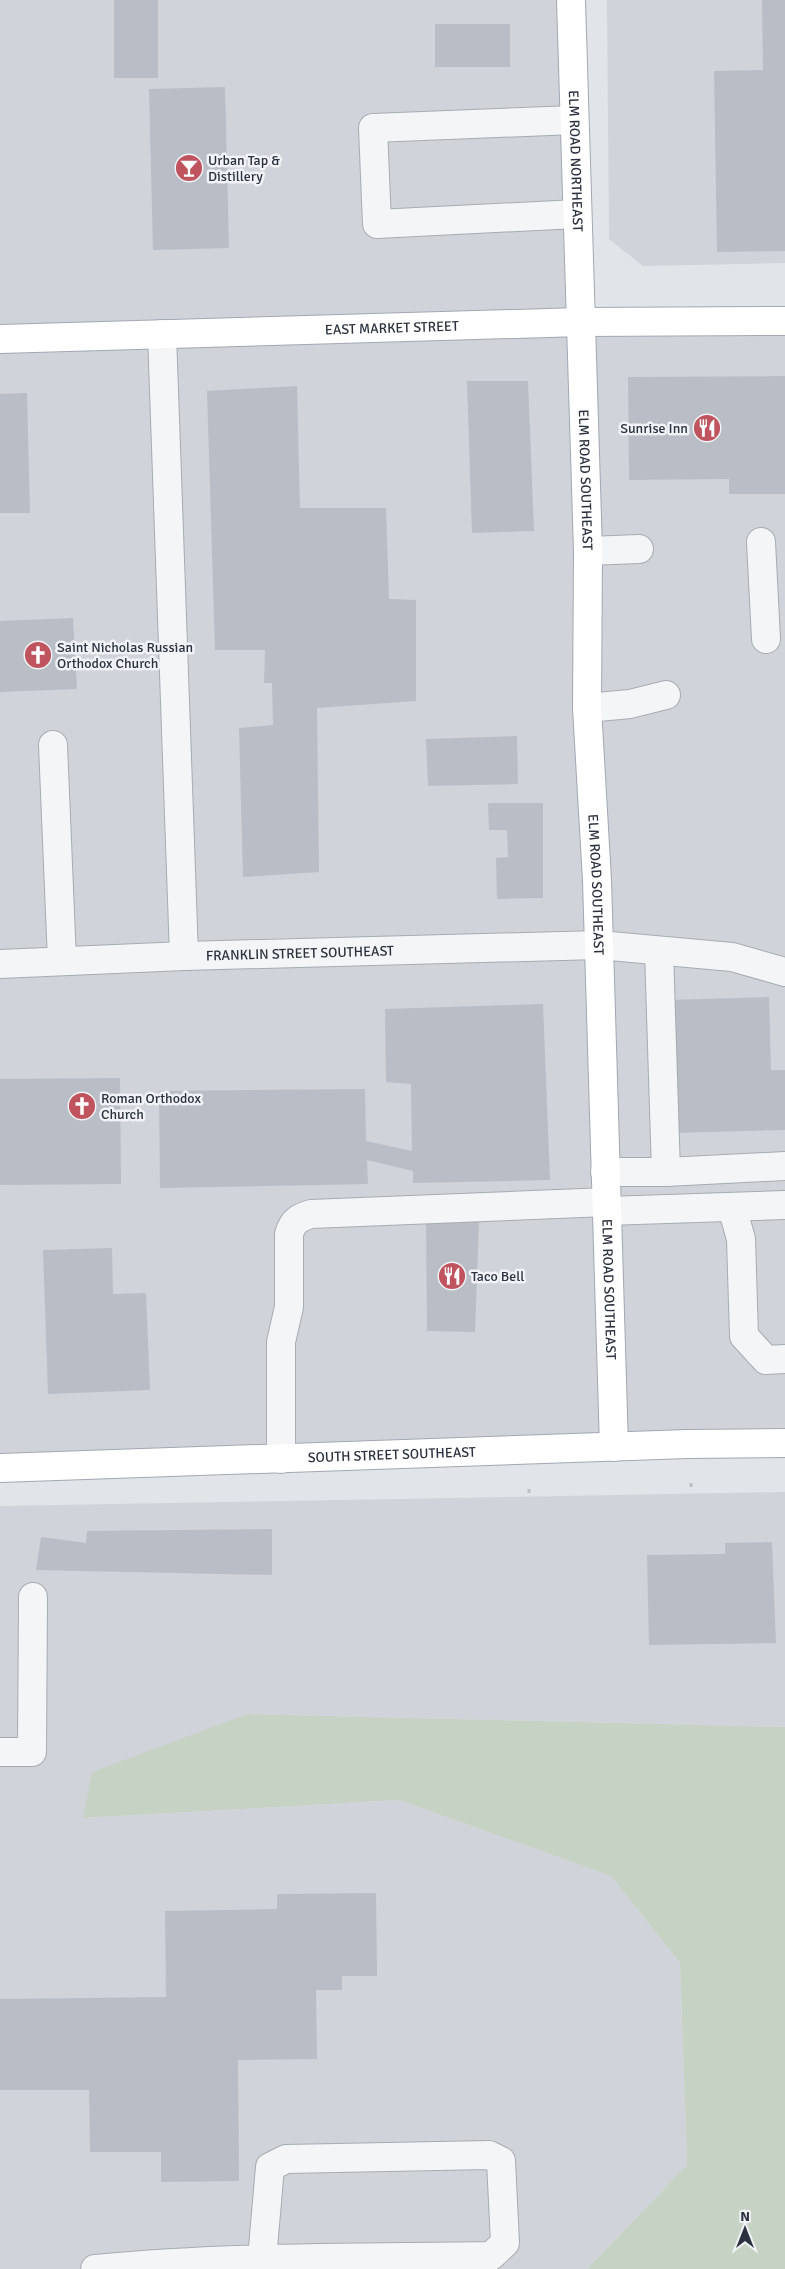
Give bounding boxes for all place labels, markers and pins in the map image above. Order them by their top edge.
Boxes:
place label: Urban Tap & Distillery [208,152,280,185]
bar icon: Urban Tap & Distillery [174,153,204,183]
restaurant icon: Sunrise Inn [692,413,722,443]
place label: Sunrise Inn [620,420,688,437]
place label: Saint Nicholas Russian Orthodox Church [57,639,193,672]
church icon: Saint Nicholas Russian Orthodox Church [23,640,53,670]
place label: Roman Orthodox Church [101,1090,201,1123]
church icon: Roman Orthodox Church [67,1091,97,1121]
restaurant icon: Taco Bell [437,1261,467,1291]
place label: Taco Bell [471,1268,524,1285]

